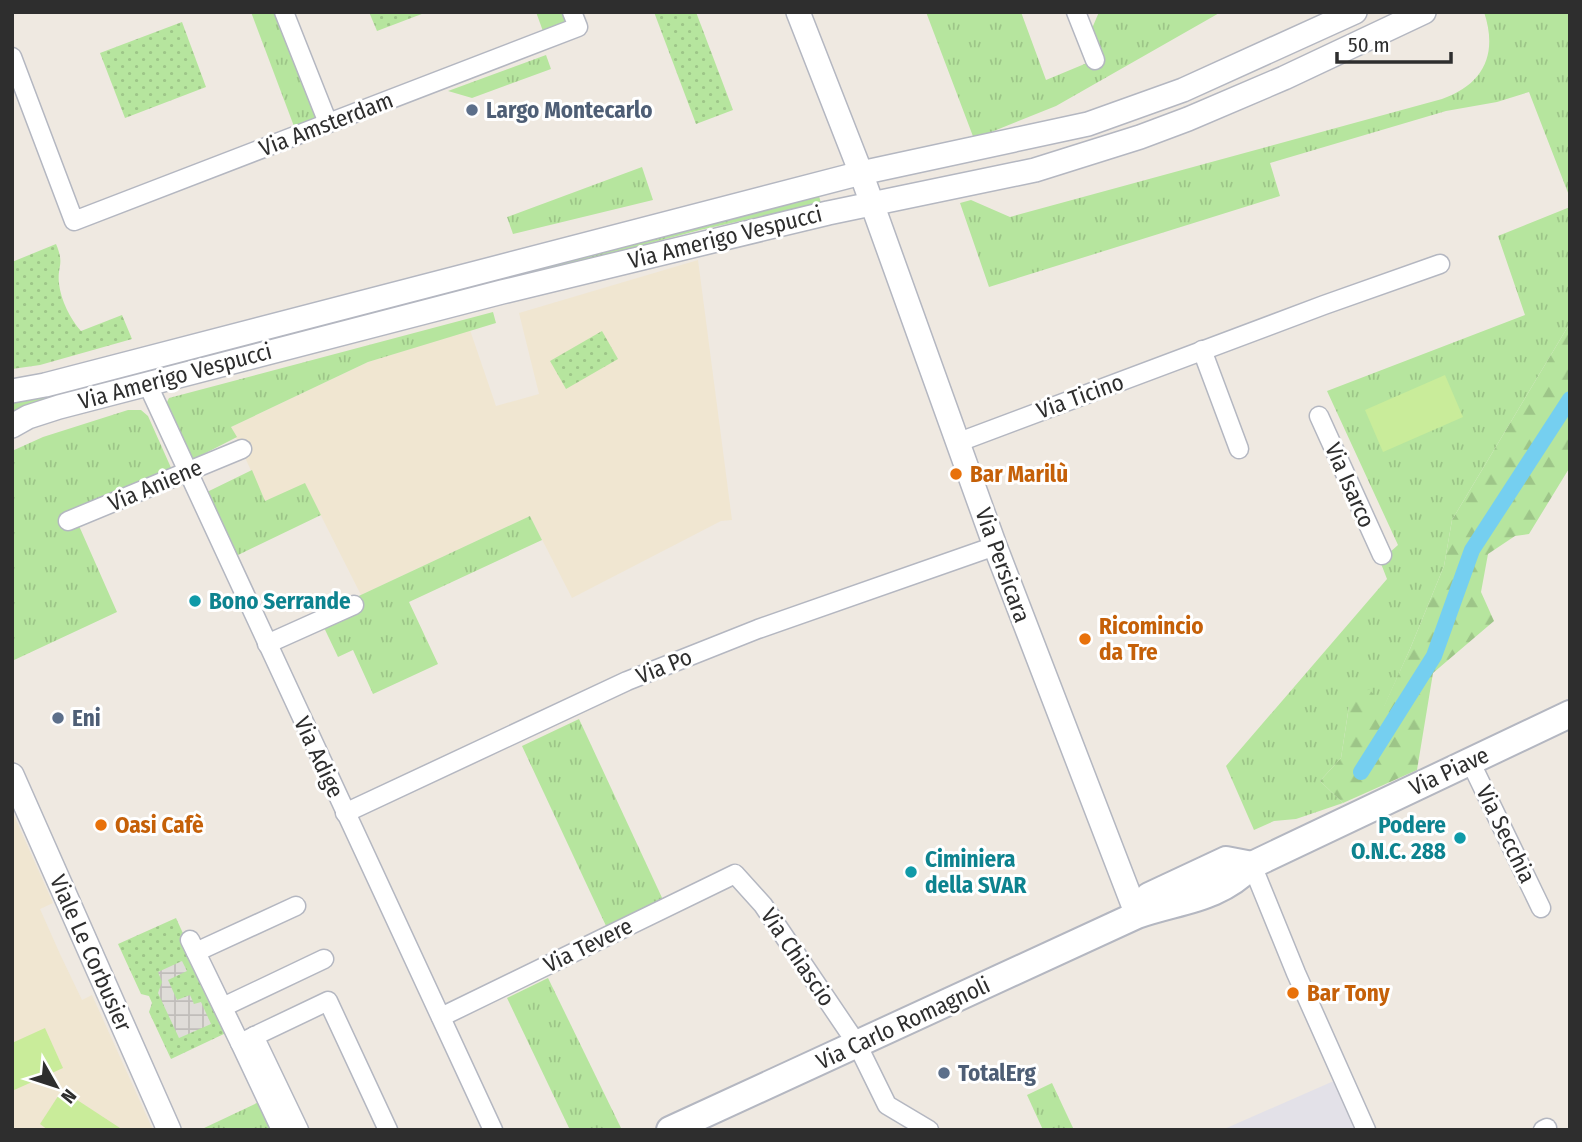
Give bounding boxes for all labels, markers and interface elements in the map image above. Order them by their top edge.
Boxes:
scale bar [1337,21,1451,65]
text: 50 m [1348,32,1390,58]
street label: Via Amsterdam [255,86,397,162]
place label: Largo Montecarlo [486,96,653,124]
marker: Largo Montecarlo [464,102,480,118]
street label: Via Amerigo Vespucci [625,199,825,275]
street label: Via Amerigo Vespucci [75,337,275,415]
street label: Via Ticino [1033,367,1127,425]
street label: Via Isarco [1319,438,1381,532]
street label: Via Aniene [104,453,206,517]
place label: Bar Marilù [970,460,1068,488]
marker: Bar Marilù [948,466,964,482]
street label: Via Persicara [969,504,1037,626]
place label: Bono Serrande [209,587,351,615]
marker: Bono Serrande [187,593,203,609]
place label: Ricomincio da Tre [1099,612,1204,666]
marker: Ricomincio da Tre [1077,631,1093,647]
street label: Via Po [632,642,696,690]
place label: Eni [72,704,101,732]
marker: Eni [50,710,66,726]
street label: Via Adige [288,712,350,802]
street label: Via Piave [1405,740,1493,802]
street label: Via Secchia [1470,781,1542,887]
place label: Oasi Cafè [115,811,204,839]
place label: Podere O.N.C. 288 [1351,811,1446,865]
marker: Oasi Cafè [93,817,109,833]
marker: Podere O.N.C. 288 [1452,830,1468,846]
place label: Ciminiera della SVAR [925,845,1027,899]
marker: Ciminiera della SVAR [903,864,919,880]
street label: Viale Le Corbusier [44,870,138,1036]
street label: Via Chiascio [755,903,841,1011]
street label: Via Tevere [539,912,637,978]
street label: Via Carlo Romagnoli [812,971,994,1075]
place label: Bar Tony [1307,979,1391,1007]
marker: Bar Tony [1285,985,1301,1001]
north arrow [21,1051,91,1121]
place label: TotalErg [958,1059,1036,1087]
marker: TotalErg [936,1065,952,1081]
text: N [56,1085,81,1108]

